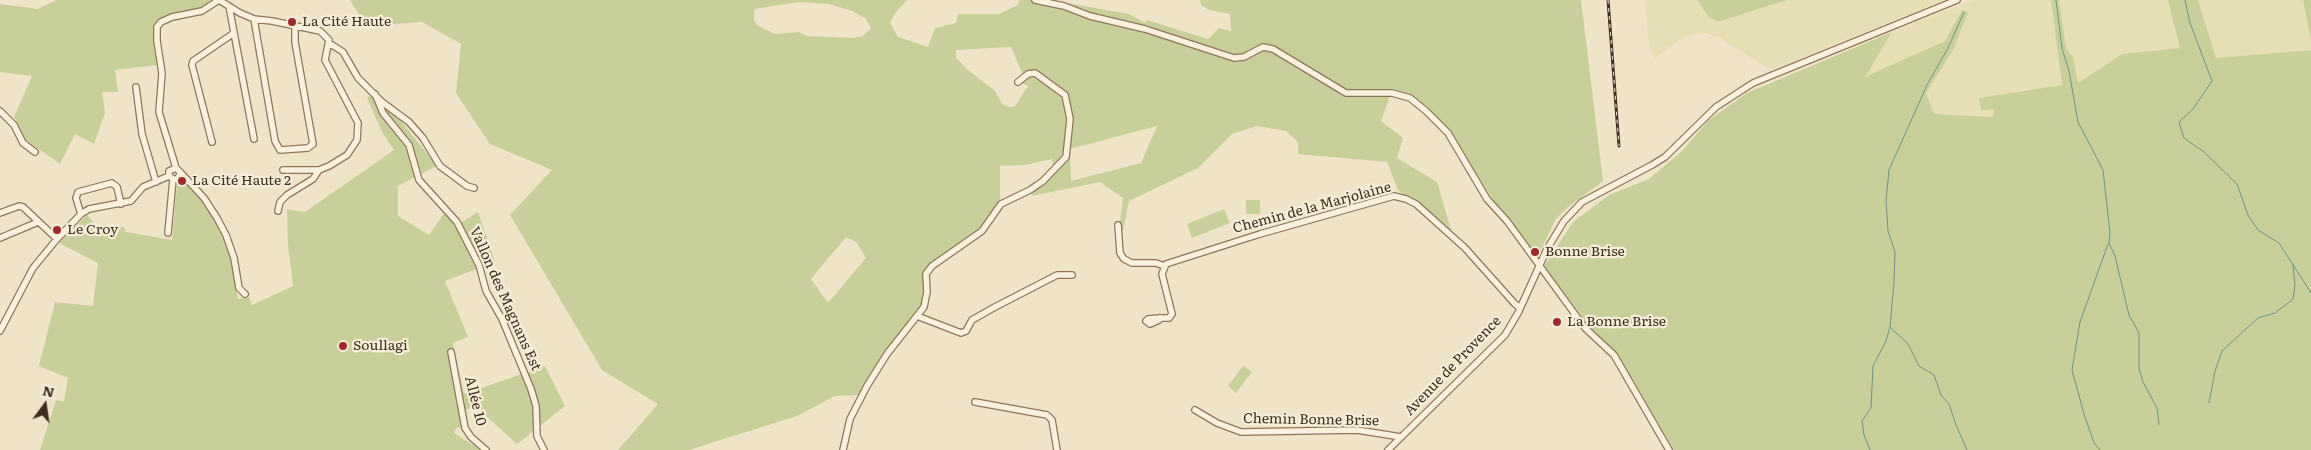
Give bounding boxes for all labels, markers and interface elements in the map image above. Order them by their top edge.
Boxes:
place label: La Cité Haute [302,14,391,30]
marker: La Cité Haute [286,16,298,28]
place label: La Cité Haute 2 [192,173,291,189]
marker: La Cité Haute 2 [176,175,188,187]
street label: Chemin de la Marjolaine [1231,179,1393,237]
place label: Le Croy [67,222,118,238]
marker: Le Croy [51,224,63,236]
street label: Vallon des Magnans Est [466,224,544,374]
place label: Bonne Brise [1545,244,1625,260]
marker: Bonne Brise [1529,246,1541,258]
street label: Avenue de Provence [1401,313,1505,419]
place label: La Bonne Brise [1567,314,1666,330]
marker: La Bonne Brise [1551,316,1563,328]
place label: Soullagi [353,338,408,354]
marker: Soullagi [337,340,349,352]
street label: Allée 10 [461,374,489,428]
text: N [41,379,57,402]
north arrow [20,380,70,430]
street label: Chemin Bonne Brise [1243,410,1379,430]

